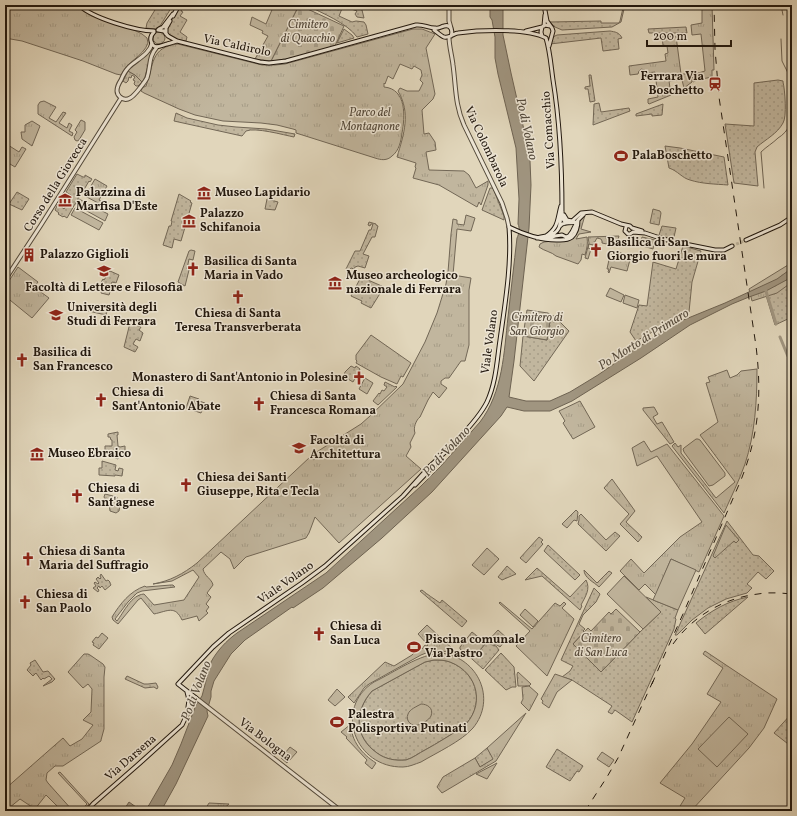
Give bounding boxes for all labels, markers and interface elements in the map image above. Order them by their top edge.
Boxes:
park label: Cimitero di Quacchio [281,17,336,47]
scale bar [647,22,731,48]
text: 200 m [653,29,687,45]
street label: Via Caldirolo [202,31,272,61]
place label: Ferrara Via Boschetto [641,69,704,99]
station icon: Ferrara Via Boschetto [707,76,723,92]
street label: Via Comacchio [538,91,560,169]
water label: Po di Volano [511,96,541,162]
street label: Via Colombarola [460,104,512,190]
park label: Parco del Montagnone [339,105,400,135]
street label: Corso della Giovecca [20,135,92,235]
sports icon: PalaBoschetto [613,148,629,164]
place label: PalaBoschetto [632,148,712,164]
place label: Palazzina di Marfisa D'Este [76,185,158,215]
museum icon: Museo Lapidario [196,185,212,201]
place label: Museo Lapidario [215,185,311,201]
museum icon: Palazzina di Marfisa D'Este [57,192,73,208]
place label: Palazzo Schifanoia [200,206,261,236]
museum icon: Palazzo Schifanoia [181,213,197,229]
place label: Basilica di San Giorgio fuori le mura [607,235,727,265]
church icon: Basilica di San Giorgio fuori le mura [588,242,604,258]
building icon: Palazzo Giglioli [21,247,37,263]
place label: Palazzo Giglioli [40,247,129,263]
place label: Basilica di Santa Maria in Vado [204,254,297,284]
church icon: Basilica di Santa Maria in Vado [185,261,201,277]
school or university icon: Facoltà di Lettere e Filosofia [96,263,112,279]
place label: Museo archeologico nazionale di Ferrara [346,268,462,298]
museum icon: Museo archeologico nazionale di Ferrara [327,275,343,291]
place label: Facoltà di Lettere e Filosofia [25,280,183,296]
church icon: Chiesa di Santa Teresa Transverberata [230,289,246,305]
place label: Università degli Studi di Ferrara [67,300,157,330]
water label: Po Morto di Primaro [595,305,693,375]
place label: Chiesa di Santa Teresa Transverberata [175,306,302,336]
school or university icon: Università degli Studi di Ferrara [48,307,64,323]
street label: Viale Volano [478,309,502,375]
park label: Cimitero di San Giorgio [510,310,565,340]
place label: Basilica di San Francesco [33,345,113,375]
church icon: Basilica di San Francesco [14,352,30,368]
place label: Monastero di Sant'Antonio in Polesine [132,370,348,386]
church icon: Monastero di Sant'Antonio in Polesine [351,370,367,386]
place label: Chiesa di Sant'Antonio Abate [112,385,221,415]
place label: Chiesa di Santa Francesca Romana [270,389,376,419]
church icon: Chiesa di Sant'Antonio Abate [93,392,109,408]
church icon: Chiesa di Santa Francesca Romana [251,396,267,412]
water label: Po di Volano [419,423,475,481]
place label: Facoltà di Architettura [310,433,381,463]
school or university icon: Facoltà di Architettura [291,440,307,456]
museum icon: Museo Ebraico [29,446,45,462]
place label: Museo Ebraico [48,446,131,462]
place label: Chiesa dei Santi Giuseppe, Rita e Tecla [197,470,320,500]
church icon: Chiesa dei Santi Giuseppe, Rita e Tecla [178,477,194,493]
place label: Chiesa di Sant'agnese [88,481,155,511]
church icon: Chiesa di Sant'agnese [69,488,85,504]
place label: Chiesa di Santa Maria del Suffragio [39,544,149,574]
church icon: Chiesa di Santa Maria del Suffragio [20,551,36,567]
street label: Viale Volano [255,558,317,608]
place label: Chiesa di San Paolo [36,587,92,617]
church icon: Chiesa di San Paolo [17,594,33,610]
place label: Chiesa di San Luca [330,619,382,649]
church icon: Chiesa di San Luca [311,626,327,642]
park label: Cimitero di San Luca [574,631,628,661]
place label: Piscina comunale Via Pastro [425,632,525,662]
sports icon: Piscina comunale Via Pastro [406,639,422,655]
water label: Po di Volano [177,658,217,724]
place label: Palestra Polisportiva Putinati [348,707,467,737]
sports icon: Palestra Polisportiva Putinati [329,714,345,730]
street label: Via Bologna [235,715,295,765]
street label: Via Darsena [102,731,160,785]

